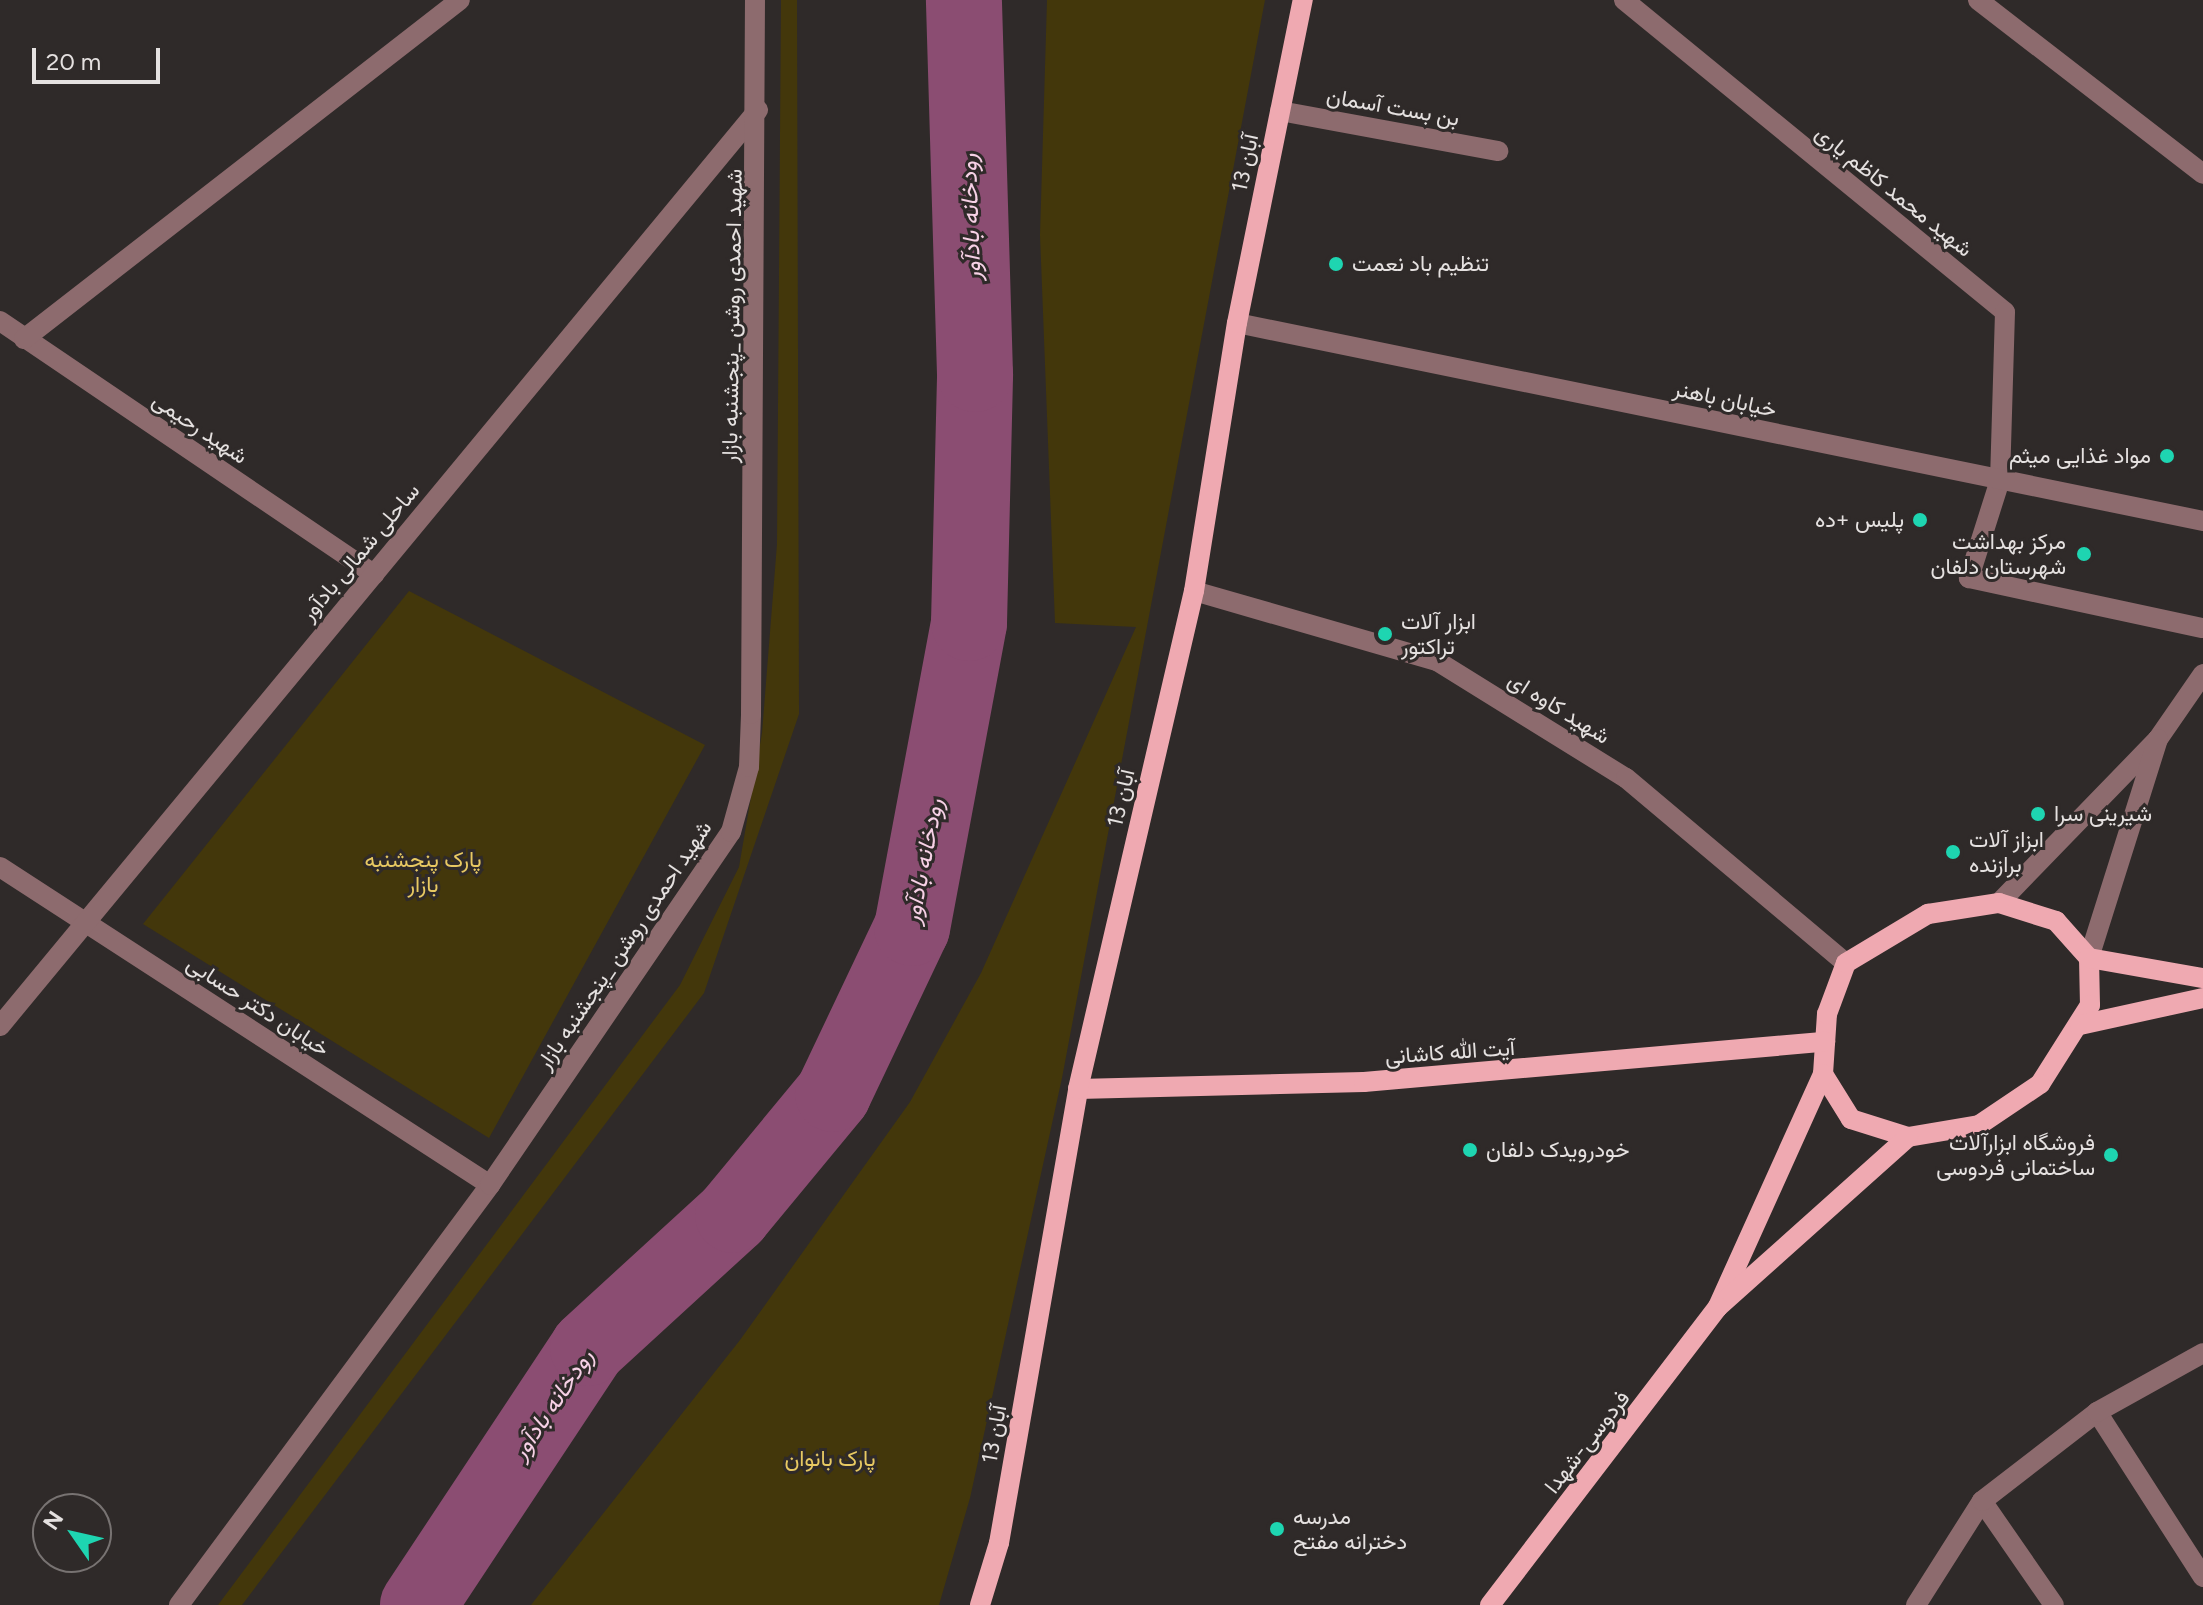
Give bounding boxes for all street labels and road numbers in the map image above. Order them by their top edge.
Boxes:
street label: بن بست آسمان [1325,82,1461,132]
street label: شهید محمد کاظم یاری [1810,119,1978,263]
street label: 13 آبان [1226,132,1264,194]
street label: شهید احمدی روشن _پنجشنبه بازار [716,169,748,463]
street label: خیابان باهنر [1671,375,1779,423]
street label: شهید رحیمی [147,387,253,469]
street label: ساحلی شمالی بادآور [295,478,425,626]
street label: شهید کاوه ای [1503,666,1615,750]
street label: 13 آبان [1102,766,1140,830]
street label: شهید احمدی روشن _پنجشنبه بازار [531,816,717,1074]
street label: خیابان دکتر حسابی [182,950,334,1062]
street label: آیت الله کاشانی [1384,1034,1516,1070]
street label: فردوسی-شهدا [1539,1385,1635,1499]
street label: 13 آبان [976,1403,1012,1465]

